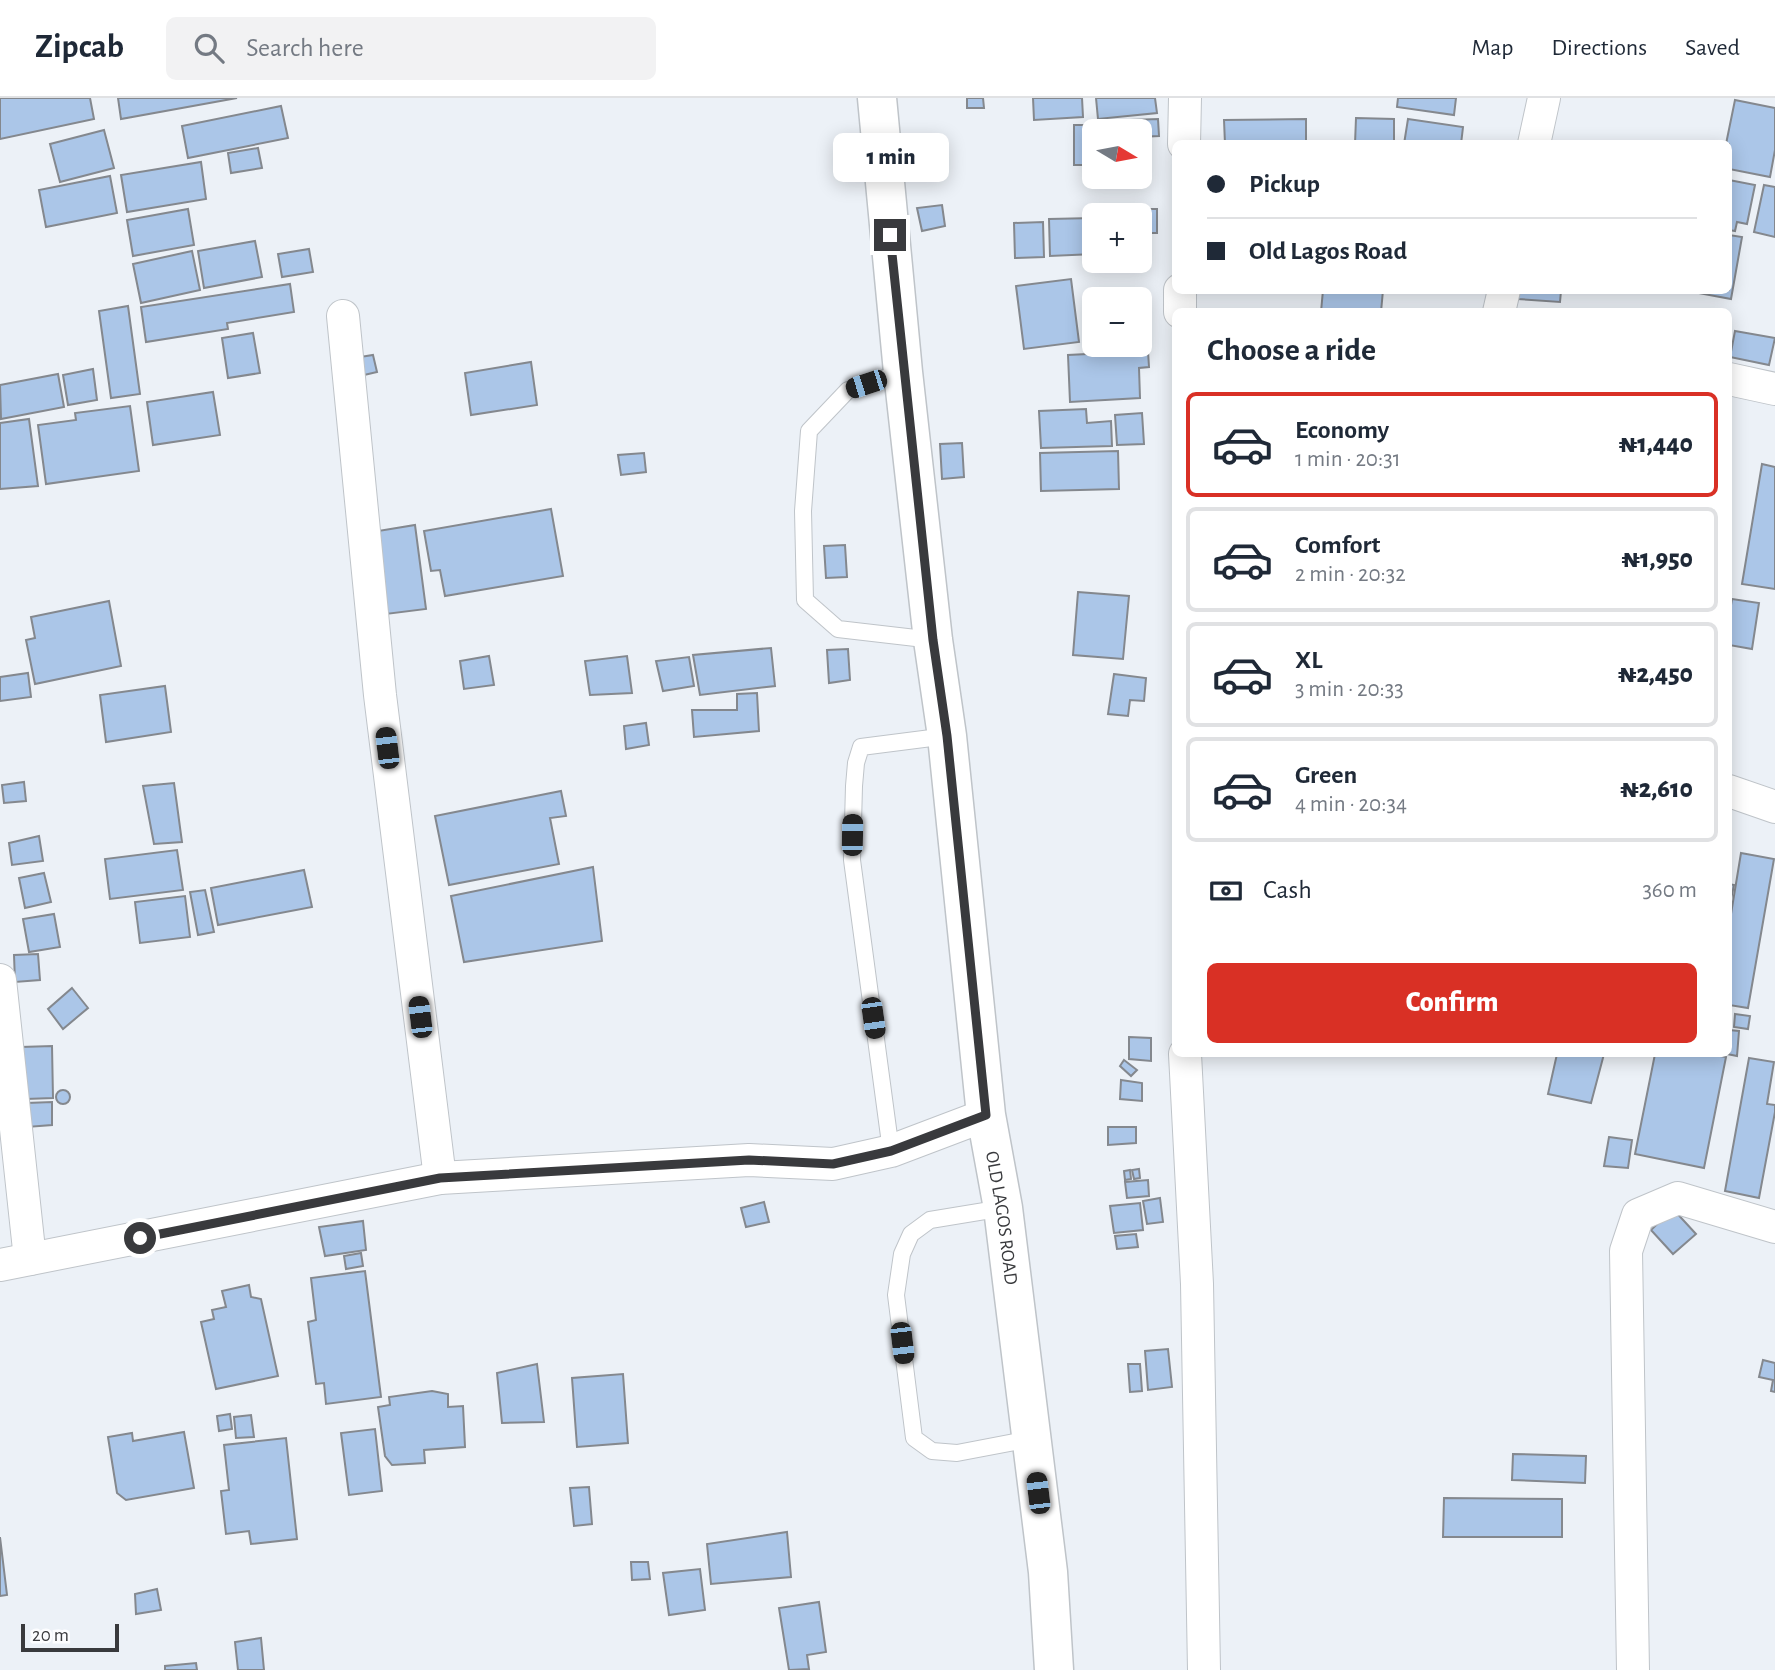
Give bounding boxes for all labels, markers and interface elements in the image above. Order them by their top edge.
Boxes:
search box [166,17,656,80]
icon: search [190,29,228,67]
text: Zipcab [35,31,124,64]
text: Search here [246,35,364,61]
text: Map [1471,36,1513,60]
text: Directions [1551,36,1647,60]
text: Saved [1685,36,1740,60]
north arrow [1082,119,1152,189]
map controls [1082,119,1152,357]
callout: 1 min [832,134,948,183]
text: 1 min [867,146,915,169]
text: Pickup [1249,171,1320,197]
button: + [1082,203,1152,273]
route end [874,219,906,251]
text: Old Lagos Road [1249,238,1407,264]
button: − [1082,287,1152,357]
text: Choose a ride [1207,334,1376,366]
car [843,368,890,400]
icon: car [1211,413,1274,476]
text: Economy [1295,417,1389,443]
text: ₦1,440 [1619,431,1693,457]
text: 1 min · 20:31 [1295,448,1401,471]
icon: car [1211,528,1274,591]
text: Comfort [1295,532,1380,558]
text: ₦1,950 [1621,546,1693,572]
text: 2 min · 20:32 [1295,563,1406,586]
icon: car [1211,643,1274,706]
text: XL [1295,647,1322,673]
text: ₦2,450 [1618,661,1693,687]
text: 3 min · 20:33 [1295,678,1404,701]
car [375,726,400,770]
icon: car [1211,758,1274,821]
text: Green [1295,762,1357,788]
text: ₦2,610 [1620,776,1693,802]
text: 4 min · 20:34 [1295,793,1407,816]
car [842,814,863,856]
icon: cash [1207,872,1245,910]
text: Cash [1263,877,1312,903]
text: 360 m [1642,879,1697,902]
button: Confirm [1207,963,1697,1043]
car [408,995,433,1039]
car [860,996,887,1040]
street label: OLD LAGOS ROAD [982,1150,1020,1286]
route start [124,1222,156,1254]
car [890,1321,915,1365]
car [1026,1471,1051,1515]
scale bar [21,1621,119,1653]
text: 20 m [32,1626,69,1645]

